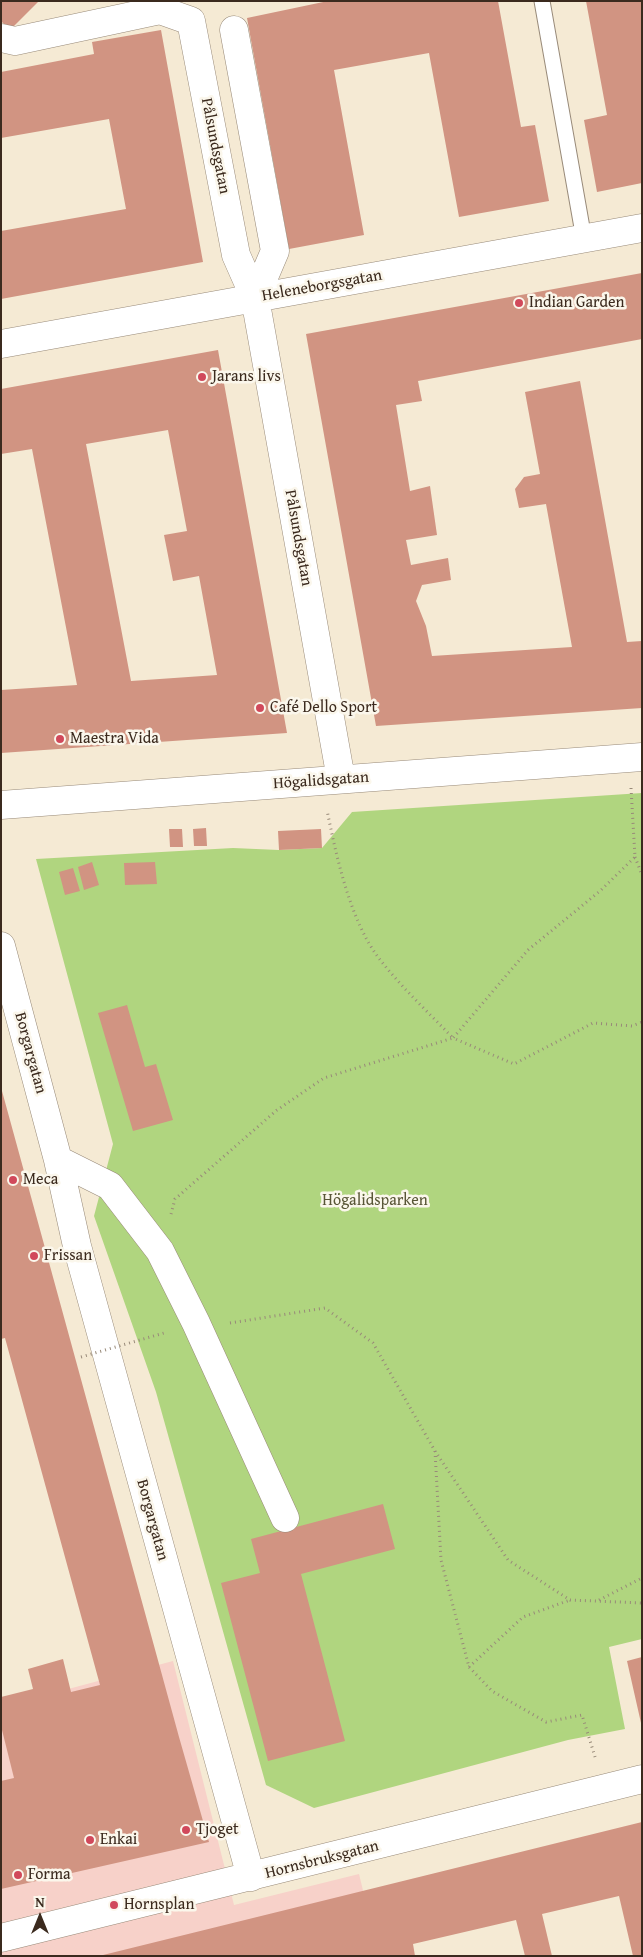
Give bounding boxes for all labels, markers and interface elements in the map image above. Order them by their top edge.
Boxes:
street label: Pålsundsgatan [196,96,234,196]
street label: Heleneborgsgatan [260,266,384,306]
place label: Indian Garden [529,293,624,313]
marker: Indian Garden [513,297,525,309]
place label: Jarans livs [212,367,281,387]
marker: Jarans livs [196,371,208,383]
street label: Pålsundsgatan [280,488,316,588]
place label: Café Dello Sport [270,698,377,718]
marker: Café Dello Sport [254,702,266,714]
place label: Maestra Vida [70,729,159,749]
marker: Maestra Vida [54,733,66,745]
street label: Högalidsgatan [272,768,370,794]
street label: Borgargatan [10,1010,50,1096]
place label: Meca [23,1170,58,1190]
marker: Meca [7,1174,19,1186]
park label: Högalidsparken [322,1191,428,1211]
place label: Frissan [44,1246,92,1266]
marker: Frissan [28,1250,40,1262]
street label: Borgargatan [132,1477,172,1563]
place label: Tjoget [196,1820,239,1840]
marker: Tjoget [180,1824,192,1836]
place label: Enkai [100,1830,137,1850]
marker: Enkai [84,1834,96,1846]
street label: Hornsbruksgatan [263,1837,381,1883]
place label: Forma [28,1865,71,1885]
marker: Forma [12,1869,24,1881]
north arrow [15,1892,65,1942]
text: N [35,1892,45,1912]
place label: Hornsplan [124,1895,194,1915]
marker: Hornsplan [108,1899,120,1911]

